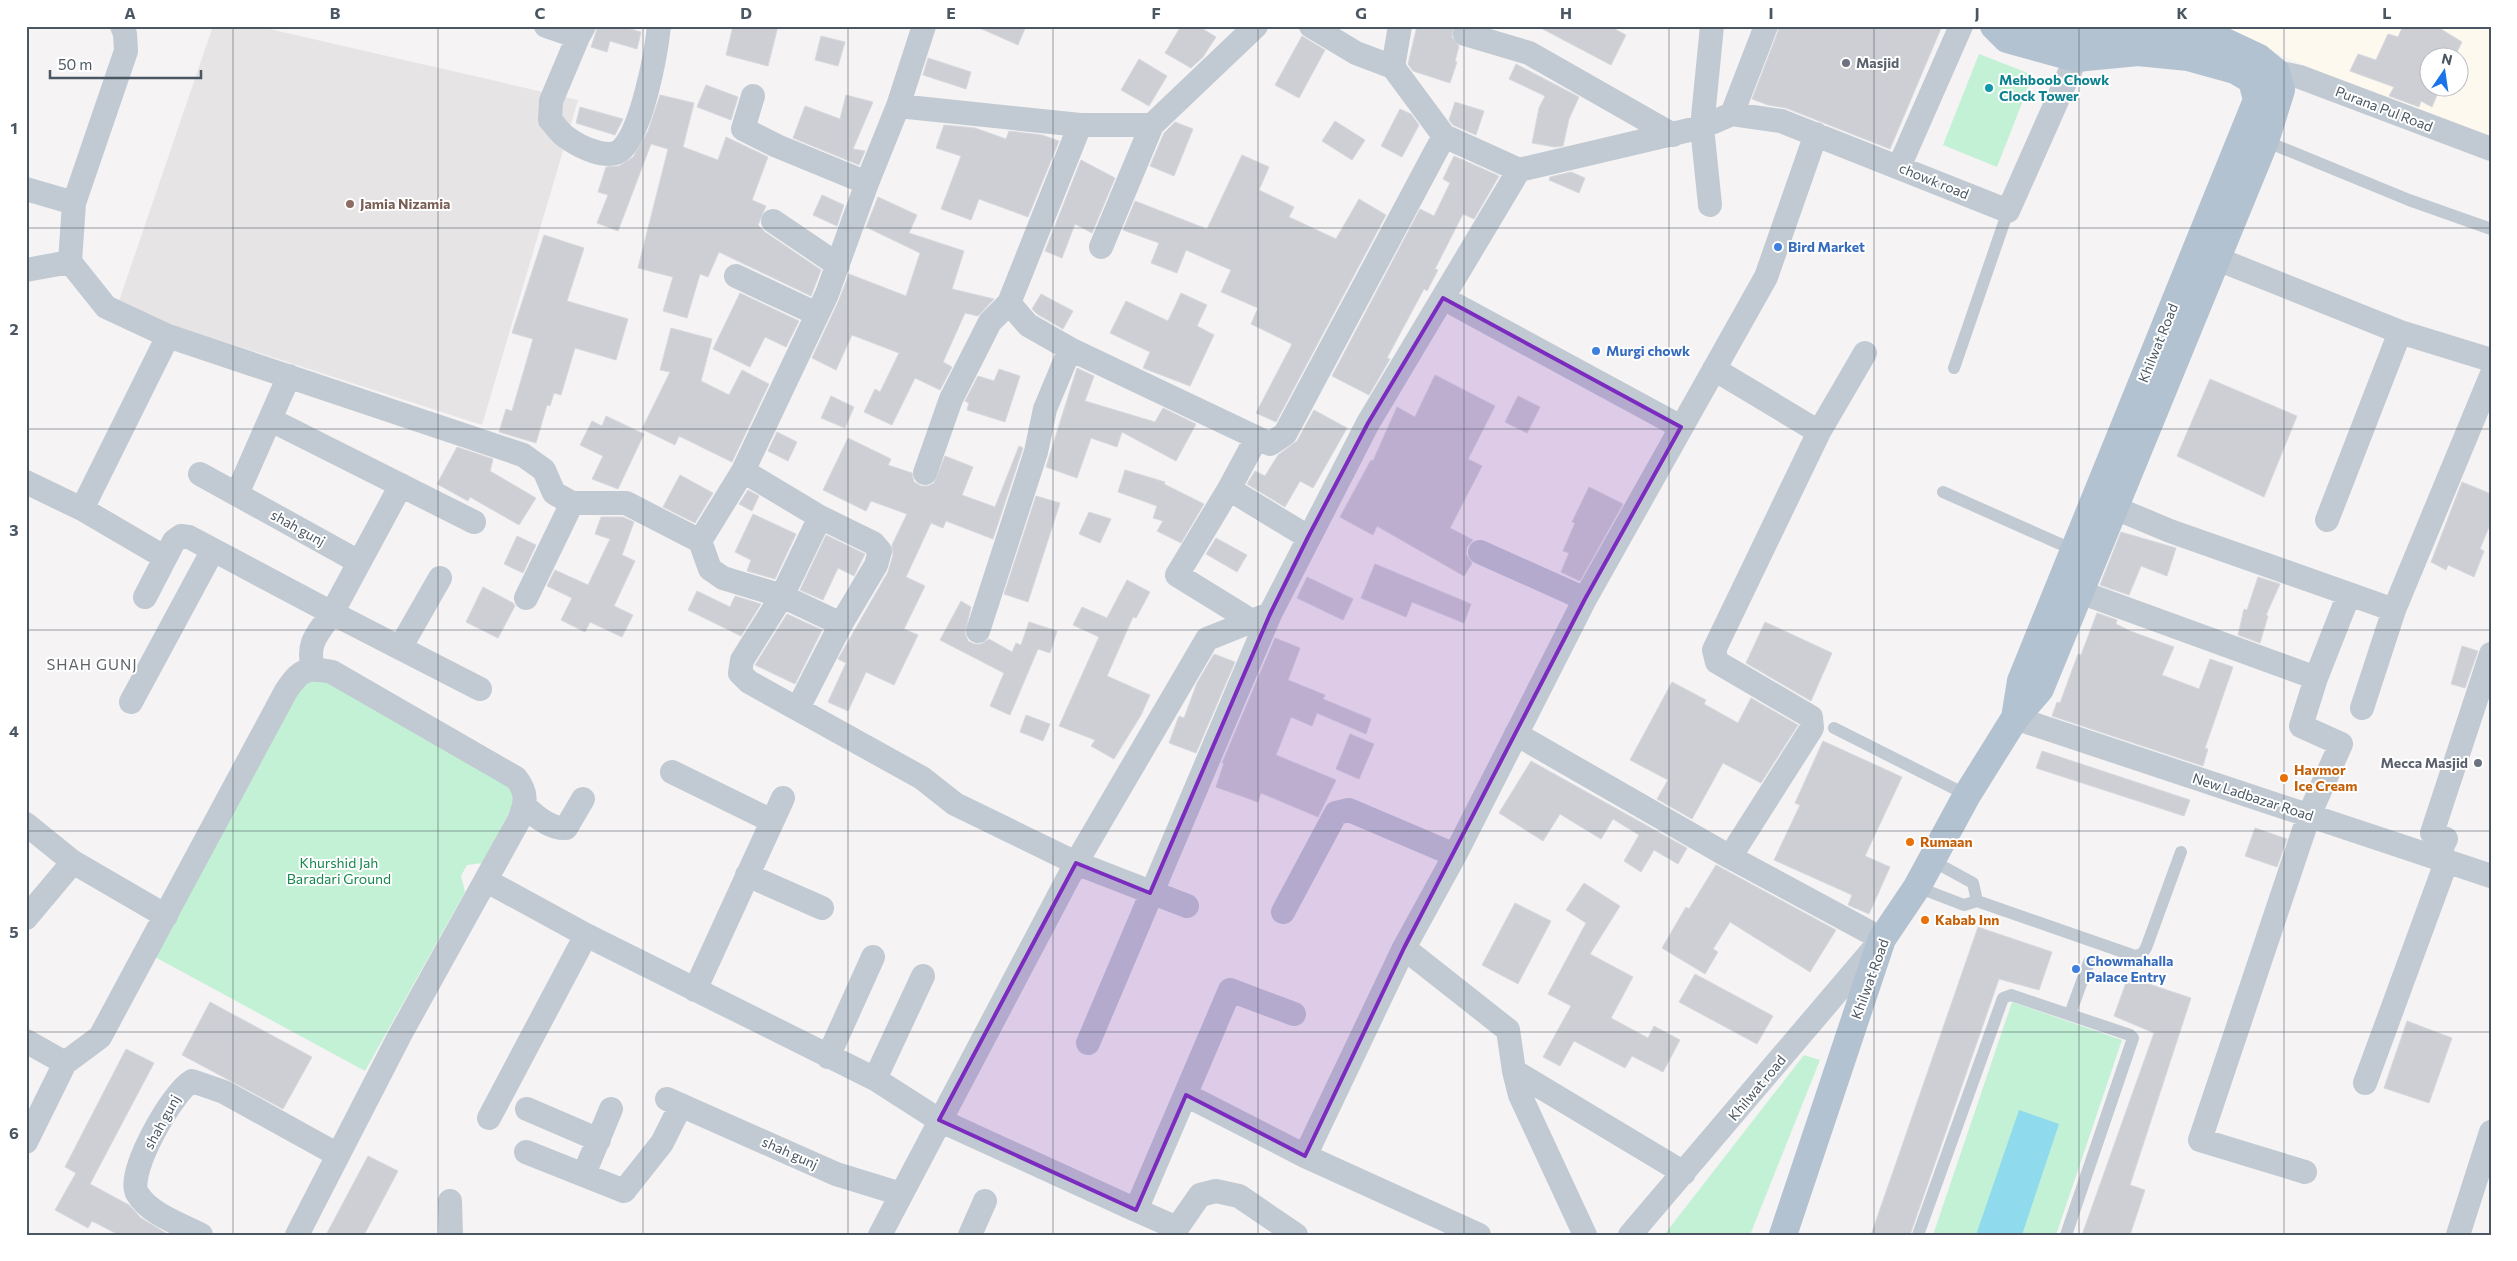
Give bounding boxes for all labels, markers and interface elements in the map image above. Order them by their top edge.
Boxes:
text: A [124,3,136,22]
text: B [330,3,341,22]
text: C [535,3,546,22]
text: D [740,3,752,22]
text: E [946,3,956,22]
text: F [1151,3,1161,22]
text: G [1355,3,1367,22]
text: H [1560,3,1572,22]
text: I [1768,3,1774,22]
text: J [1974,3,1980,22]
text: K [2176,3,2188,22]
text: L [2382,3,2392,22]
scale bar [50,48,201,80]
north arrow [2420,48,2470,98]
text: N [2440,49,2454,68]
place label: Masjid [1856,54,1899,71]
text: 50 m [58,55,92,73]
marker: Masjid [1840,57,1852,69]
place label: Mehboob Chowk Clock Tower [1999,71,2109,104]
marker: Mehboob Chowk Clock Tower [1983,82,1995,94]
street label: Purana Pul Road [2333,82,2435,135]
text: 1 [10,118,18,137]
street label: chowk road [1897,159,1972,202]
place label: Jamia Nizamia [360,195,451,212]
marker: Jamia Nizamia [344,198,356,210]
place label: Bird Market [1788,238,1865,255]
marker: Bird Market [1772,241,1784,253]
street label: Khilwat Road [2134,301,2181,385]
text: 2 [9,319,19,338]
place label: Murgi chowk [1606,342,1690,359]
marker: Murgi chowk [1590,345,1602,357]
street label: shah gunj [268,506,328,549]
text: 3 [9,520,19,539]
district label: SHAH GUNJ [46,655,138,673]
text: 4 [9,721,19,740]
place label: Mecca Masjid [2380,754,2468,771]
marker: Mecca Masjid [2472,757,2484,769]
place label: Havmor Ice Cream [2294,761,2357,794]
street label: New Ladbazar Road [2191,769,2316,824]
marker: Havmor Ice Cream [2278,772,2290,784]
place label: Rumaan [1920,833,1973,850]
marker: Rumaan [1904,836,1916,848]
park label: Khurshid Jah Baradari Ground [287,854,391,887]
place label: Kabab Inn [1935,911,1999,928]
marker: Kabab Inn [1919,914,1931,926]
text: 5 [9,922,19,941]
street label: Khilwat Road [1847,936,1892,1021]
place label: Chowmahalla Palace Entry [2086,952,2173,985]
marker: Chowmahalla Palace Entry [2070,963,2082,975]
street label: Khilwat road [1724,1051,1789,1124]
street label: shah gunj [140,1092,183,1152]
text: 6 [9,1123,19,1142]
street label: shah gunj [760,1133,821,1172]

